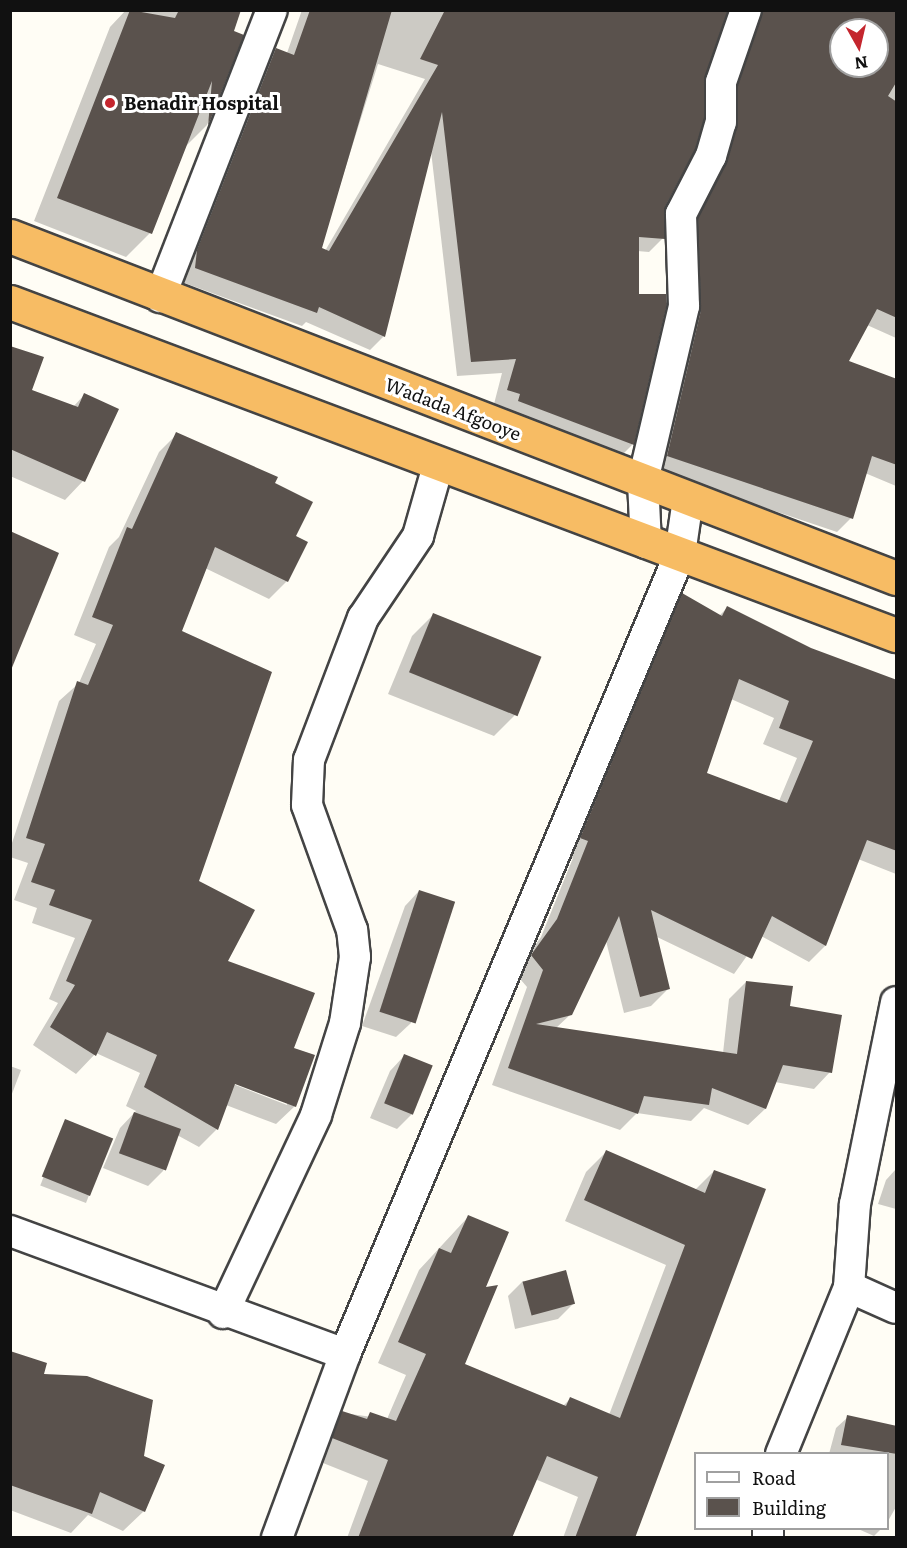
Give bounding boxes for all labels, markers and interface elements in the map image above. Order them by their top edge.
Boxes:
north arrow [829,18,889,78]
text: N [853,51,870,77]
place label: Benadir Hospital [124,92,279,114]
marker: Benadir Hospital [101,94,119,112]
street label: Wadada Afgooye [382,373,524,445]
legend [694,1452,889,1530]
text: Road [752,1464,796,1491]
text: Building [752,1494,826,1521]

